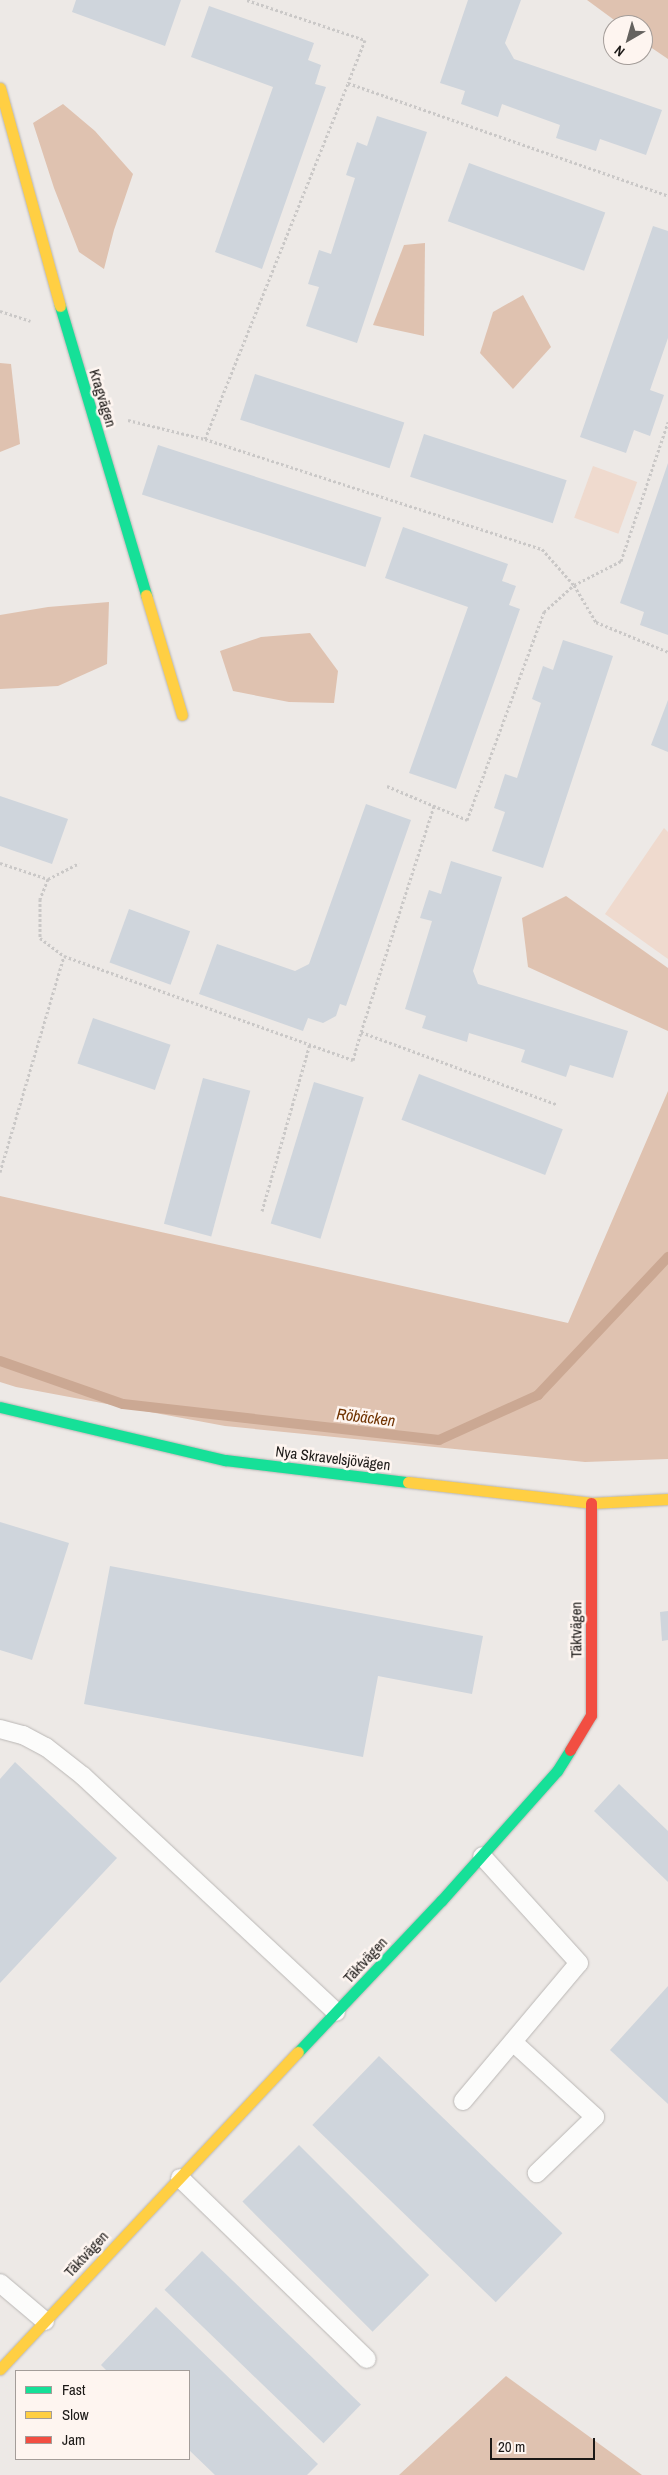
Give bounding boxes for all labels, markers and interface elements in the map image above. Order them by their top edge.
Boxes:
north arrow [603,15,653,65]
text: N [611,41,628,61]
street label: Kragvägen [86,367,120,429]
water label: Röbäcken [336,1404,396,1430]
street label: Nya Skravelsjövägen [275,1442,391,1474]
street label: Täktvägen [567,1602,585,1658]
street label: Täktvägen [339,1933,391,1987]
street label: Täktvägen [60,2227,112,2281]
legend [15,2370,190,2460]
text: Fast [62,2379,85,2400]
text: Slow [62,2404,89,2425]
scale bar [493,2428,598,2460]
text: Jam [62,2429,85,2450]
text: 20 m [498,2436,525,2457]

